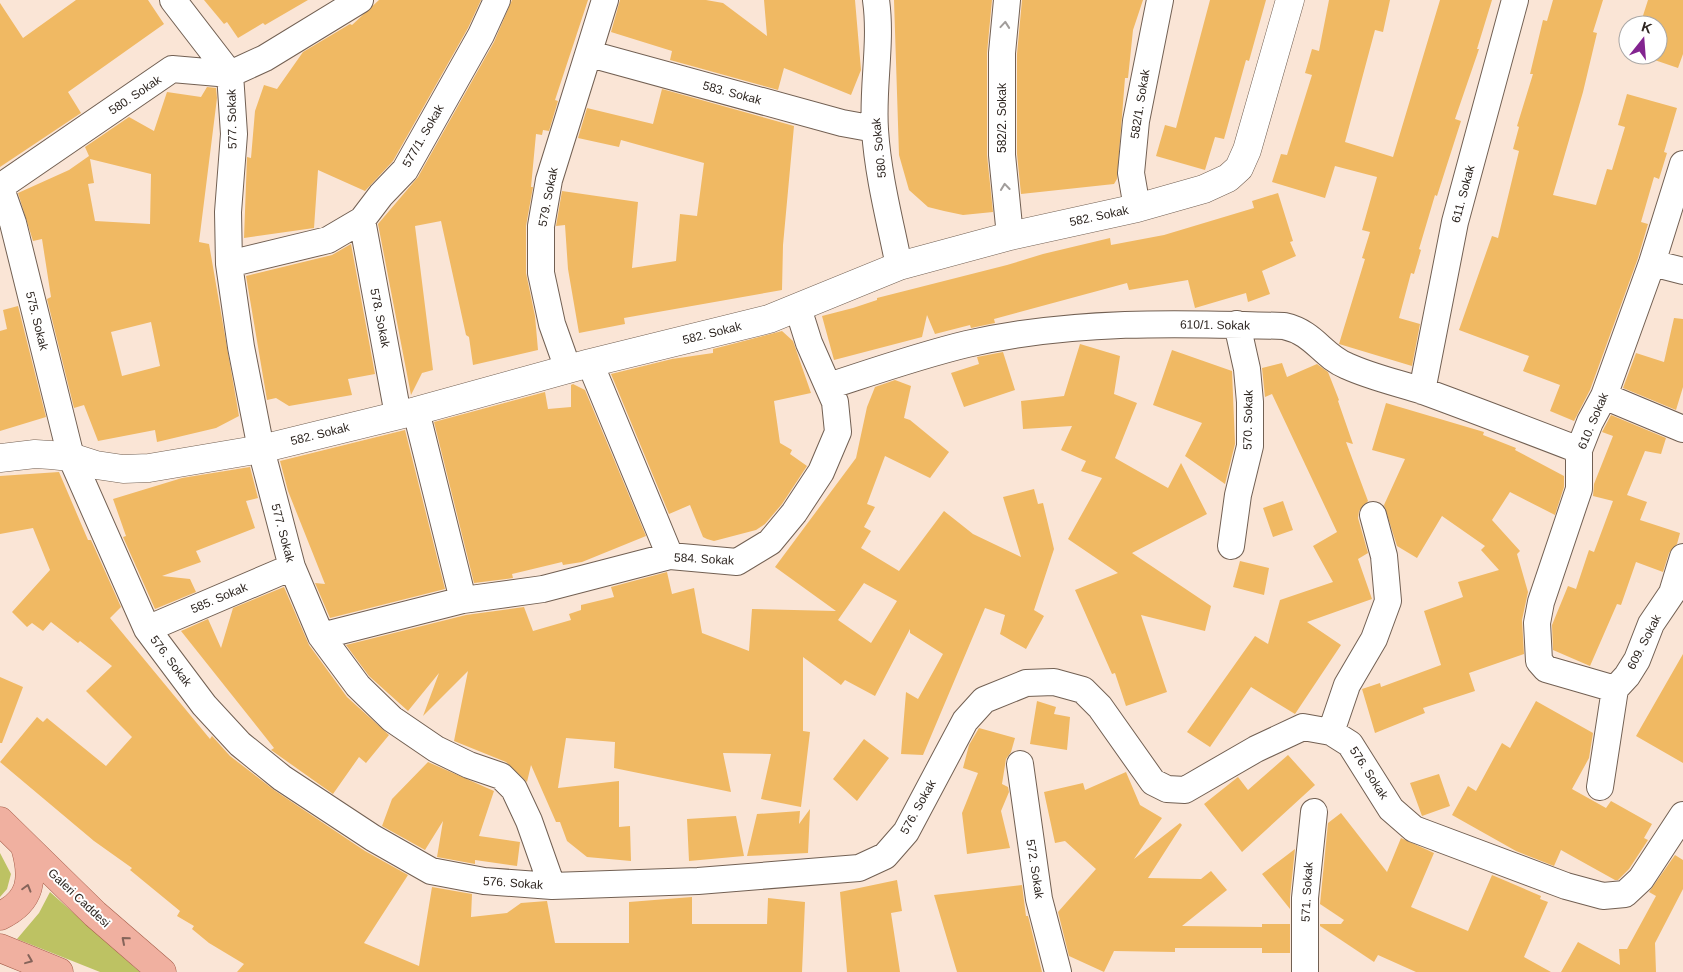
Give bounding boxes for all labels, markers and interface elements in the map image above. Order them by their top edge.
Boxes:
north arrow [1618,15,1668,65]
text: K [1640,18,1654,37]
one-way arrow [999,21,1010,29]
street label: 582/1. Sokak [1128,67,1153,140]
street label: 580. Sokak [106,72,165,118]
street label: 583. Sokak [701,78,764,108]
street label: 582/2. Sokak [995,82,1009,153]
street label: 577. Sokak [224,88,240,149]
street label: 577/1. Sokak [399,101,447,170]
street label: 580. Sokak [869,116,889,179]
street label: 611. Sokak [1449,163,1478,224]
street label: 579. Sokak [535,165,561,228]
one-way arrow [1000,183,1011,191]
street label: 582. Sokak [1068,203,1131,229]
street label: 578. Sokak [367,287,393,350]
street label: 575. Sokak [23,290,51,353]
street label: 610/1. Sokak [1180,317,1251,333]
street label: 582. Sokak [681,319,744,347]
street label: 570. Sokak [1240,389,1256,450]
street label: 610. Sokak [1575,390,1612,451]
street label: 582. Sokak [289,420,352,448]
street label: 577. Sokak [268,502,298,565]
street label: 584. Sokak [674,550,735,568]
street label: 585. Sokak [189,579,250,616]
street label: 609. Sokak [1624,611,1664,672]
street label: 576. Sokak [147,633,195,690]
street label: 576. Sokak [1347,744,1392,803]
street label: 576. Sokak [897,776,939,837]
street label: 572. Sokak [1023,838,1047,901]
street label: 571. Sokak [1298,861,1316,922]
street label: Galeri Caddesi [45,866,113,930]
street label: 576. Sokak [483,874,544,892]
one-way arrow [22,884,32,892]
one-way arrow [122,937,131,946]
one-way arrow [24,954,33,964]

